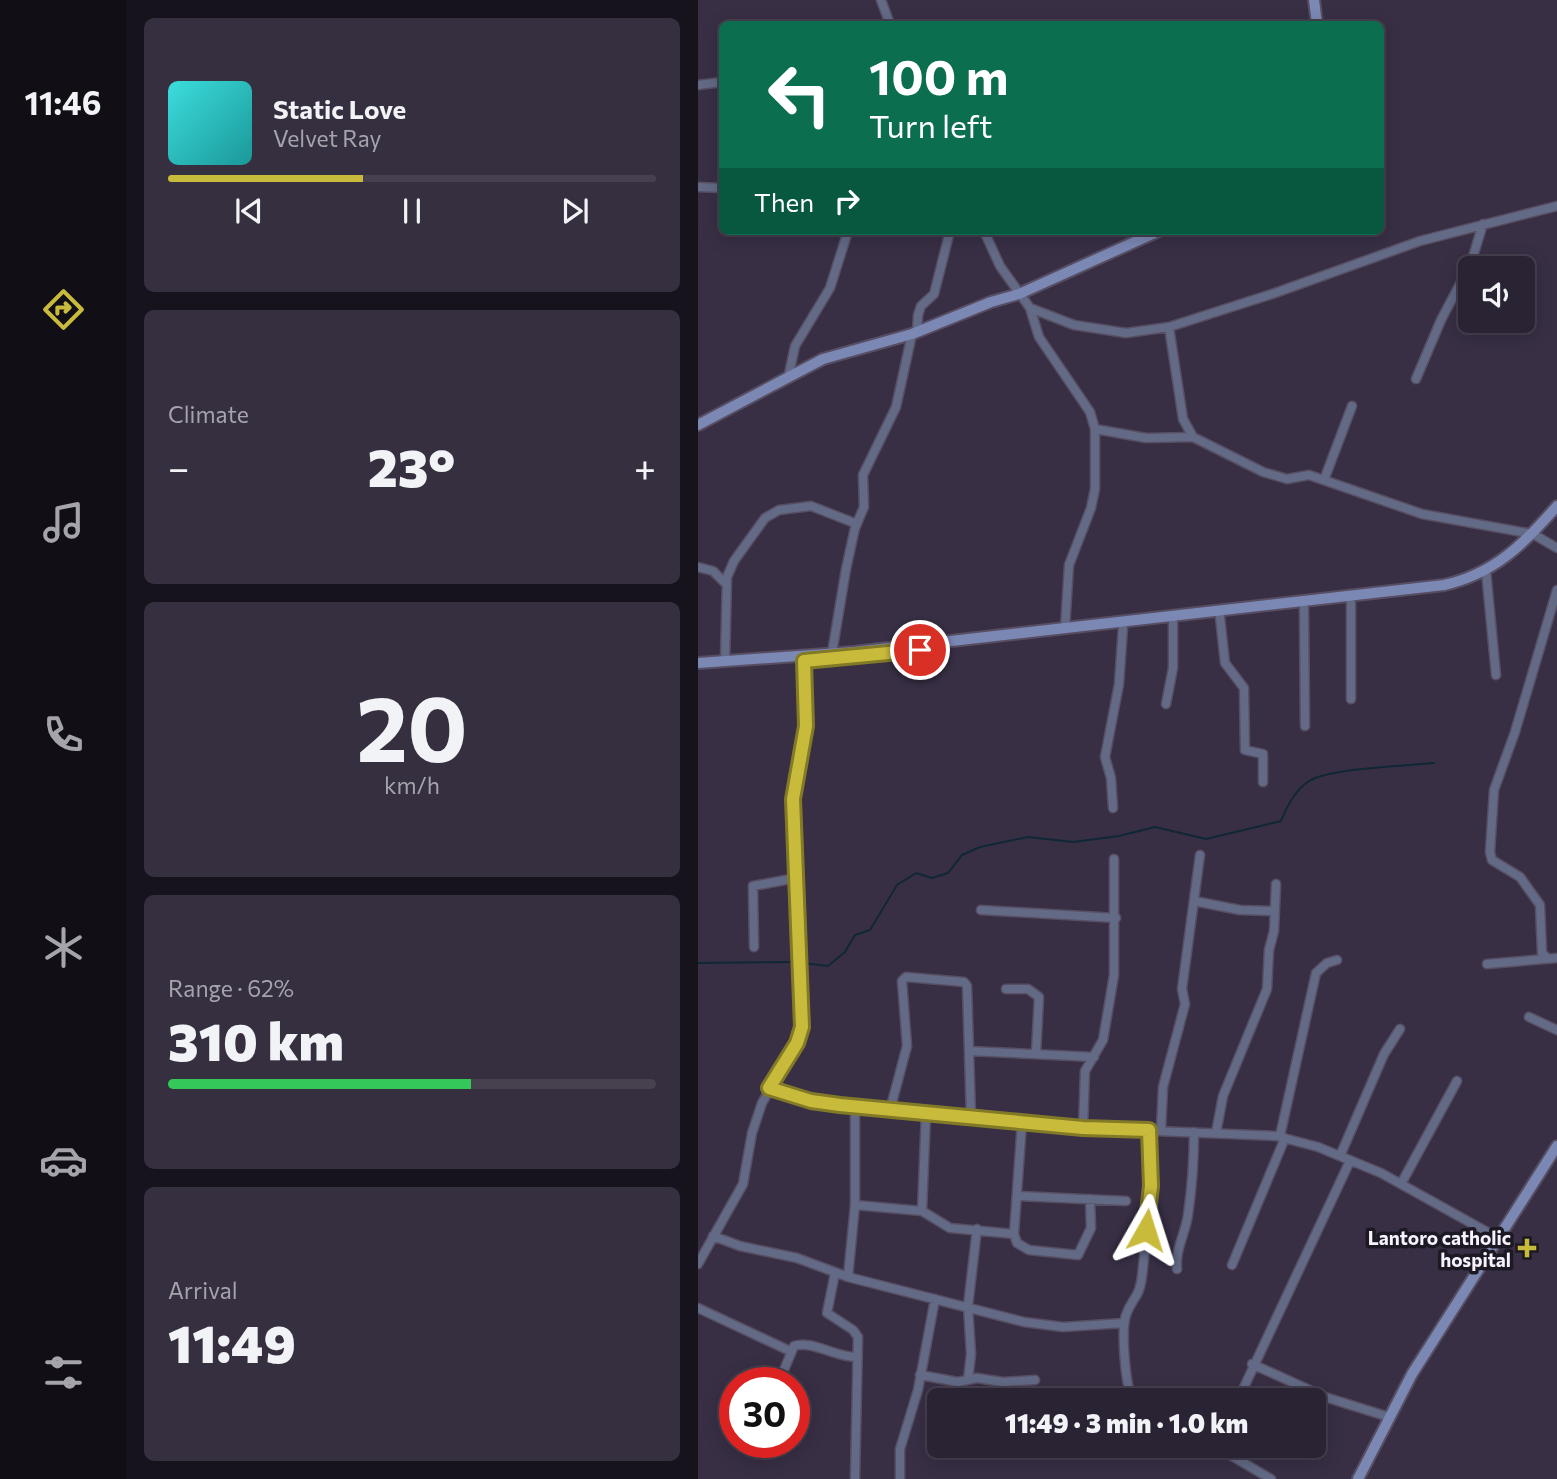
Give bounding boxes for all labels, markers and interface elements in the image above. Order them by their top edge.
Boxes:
text: 100 m [869,45,1008,105]
icon: left [754,49,845,140]
text: 11:46 [25,82,101,122]
text: Static Love [273,93,406,124]
text: Turn left [869,105,993,145]
text: Velvet Ray [273,124,381,152]
icon: right [828,182,866,220]
text: Then [754,186,814,217]
icon: previous [230,192,268,230]
icon: pause [393,192,431,230]
icon: next [556,192,594,230]
map controls [1458,256,1535,333]
button: sound [1458,256,1535,333]
icon: directions [39,285,88,334]
text: Climate [168,400,249,428]
text: 23° [368,434,455,498]
text: − [168,443,190,490]
text: + [634,443,656,490]
icon: music [39,498,88,547]
pin [890,620,950,680]
icon: arrive [901,631,939,669]
text: 20 [356,669,468,781]
icon: phone [39,710,88,759]
text: km/h [384,771,440,799]
icon: climate [39,923,88,972]
text: Range · 62% [168,974,294,1002]
text: 310 km [168,1008,344,1072]
icon: car [39,1136,88,1185]
position arrow [1109,1193,1183,1267]
place label: Lantoro catholic hospital [1368,1226,1511,1271]
marker: Lantoro catholic hospital [1517,1238,1537,1258]
text: Arrival [168,1276,238,1304]
text: 11:49 [168,1310,296,1374]
icon: filters [39,1348,88,1397]
speed limit sign: 30 [719,1367,810,1458]
text: 11:49 · 3 min · 1.0 km [1005,1407,1248,1438]

